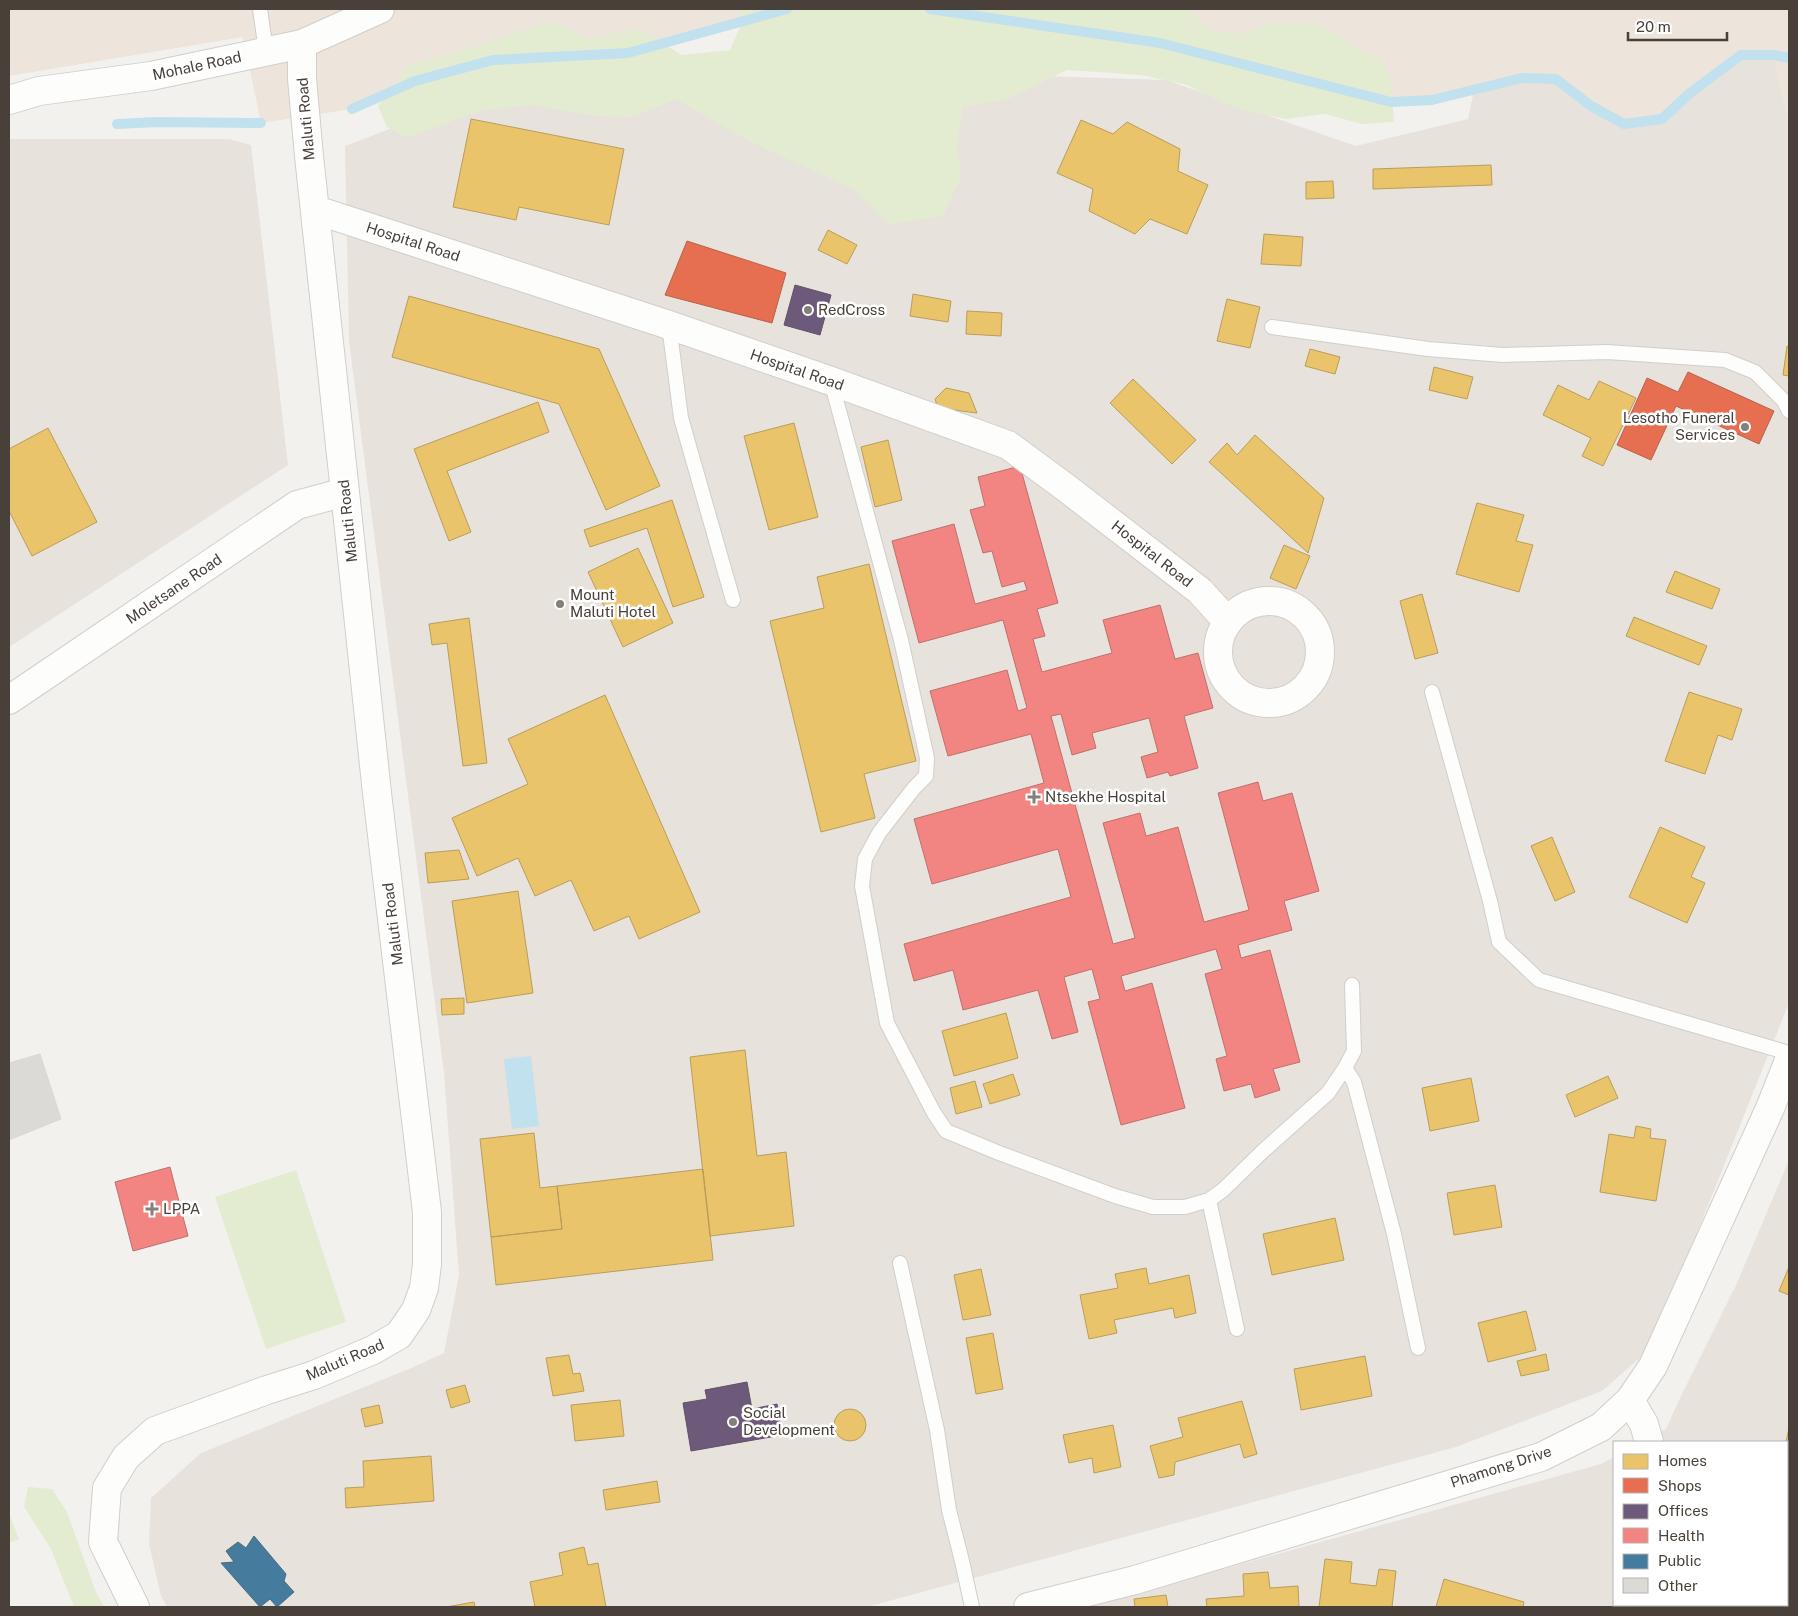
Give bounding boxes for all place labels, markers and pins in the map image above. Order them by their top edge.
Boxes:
place label: RedCross [818,301,885,318]
marker: RedCross [802,304,814,316]
place label: Lesotho Funeral Services [1623,409,1735,443]
marker: Lesotho Funeral Services [1739,421,1751,433]
place label: Mount Maluti Hotel [570,586,656,620]
marker: Mount Maluti Hotel [554,598,566,610]
place label: Ntsekhe Hospital [1045,788,1166,805]
marker: Ntsekhe Hospital [1027,790,1041,804]
place label: LPPA [163,1200,201,1217]
marker: LPPA [145,1202,159,1216]
place label: Social Development [743,1404,835,1438]
marker: Social Development [727,1416,739,1428]

